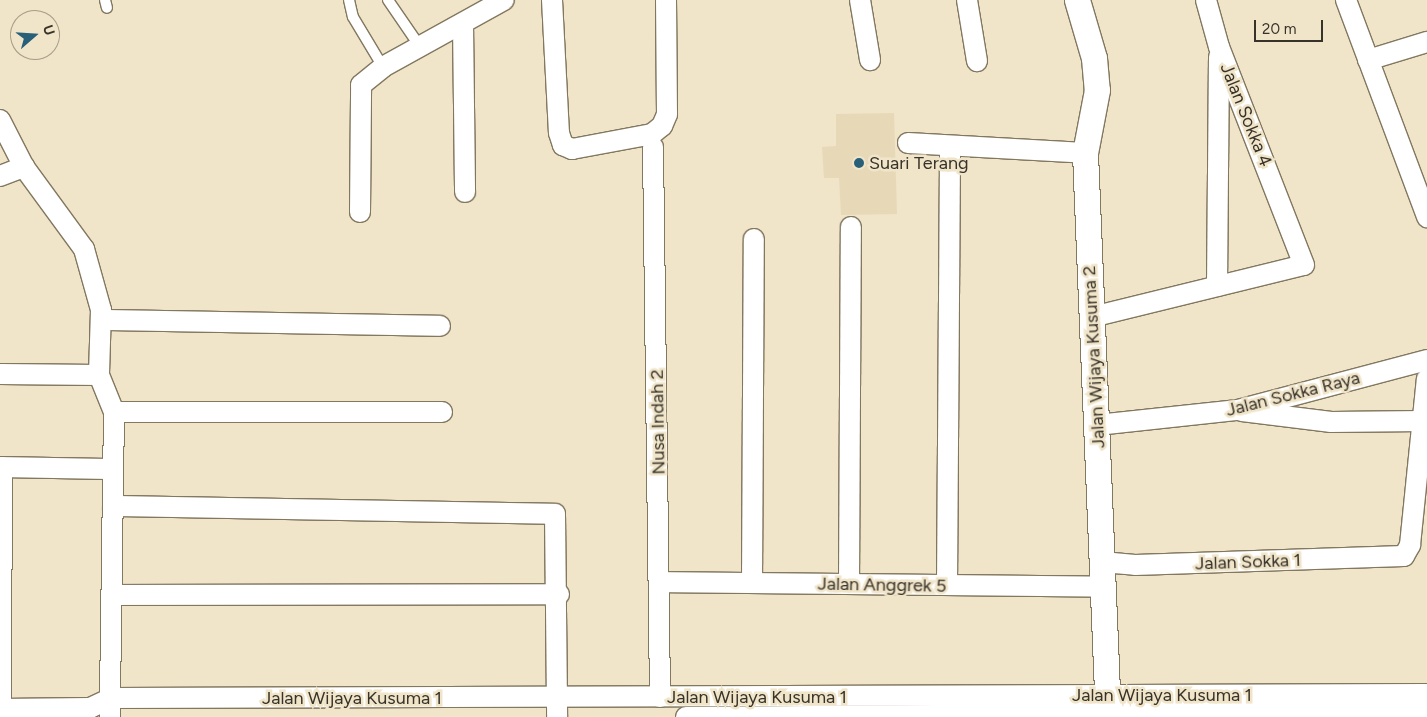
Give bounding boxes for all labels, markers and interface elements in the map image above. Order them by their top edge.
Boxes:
north arrow [10,10,60,60]
scale bar [1257,10,1326,42]
text: 20 m [1262,20,1296,38]
text: U [39,23,58,38]
street label: Jalan Sokka 4 [1215,60,1277,170]
place label: Suari Terang [869,152,969,174]
marker: Suari Terang [853,157,865,169]
street label: Jalan Wijaya Kusuma 2 [1078,265,1110,449]
street label: Jalan Sokka Raya [1224,367,1362,421]
street label: Nusa Indah 2 [646,369,670,475]
street label: Jalan Sokka 1 [1195,549,1301,575]
street label: Jalan Anggrek 5 [817,573,947,597]
street label: Jalan Wijaya Kusuma 1 [1072,684,1252,706]
street label: Jalan Wijaya Kusuma 1 [667,686,847,708]
street label: Jalan Wijaya Kusuma 1 [262,687,442,709]

